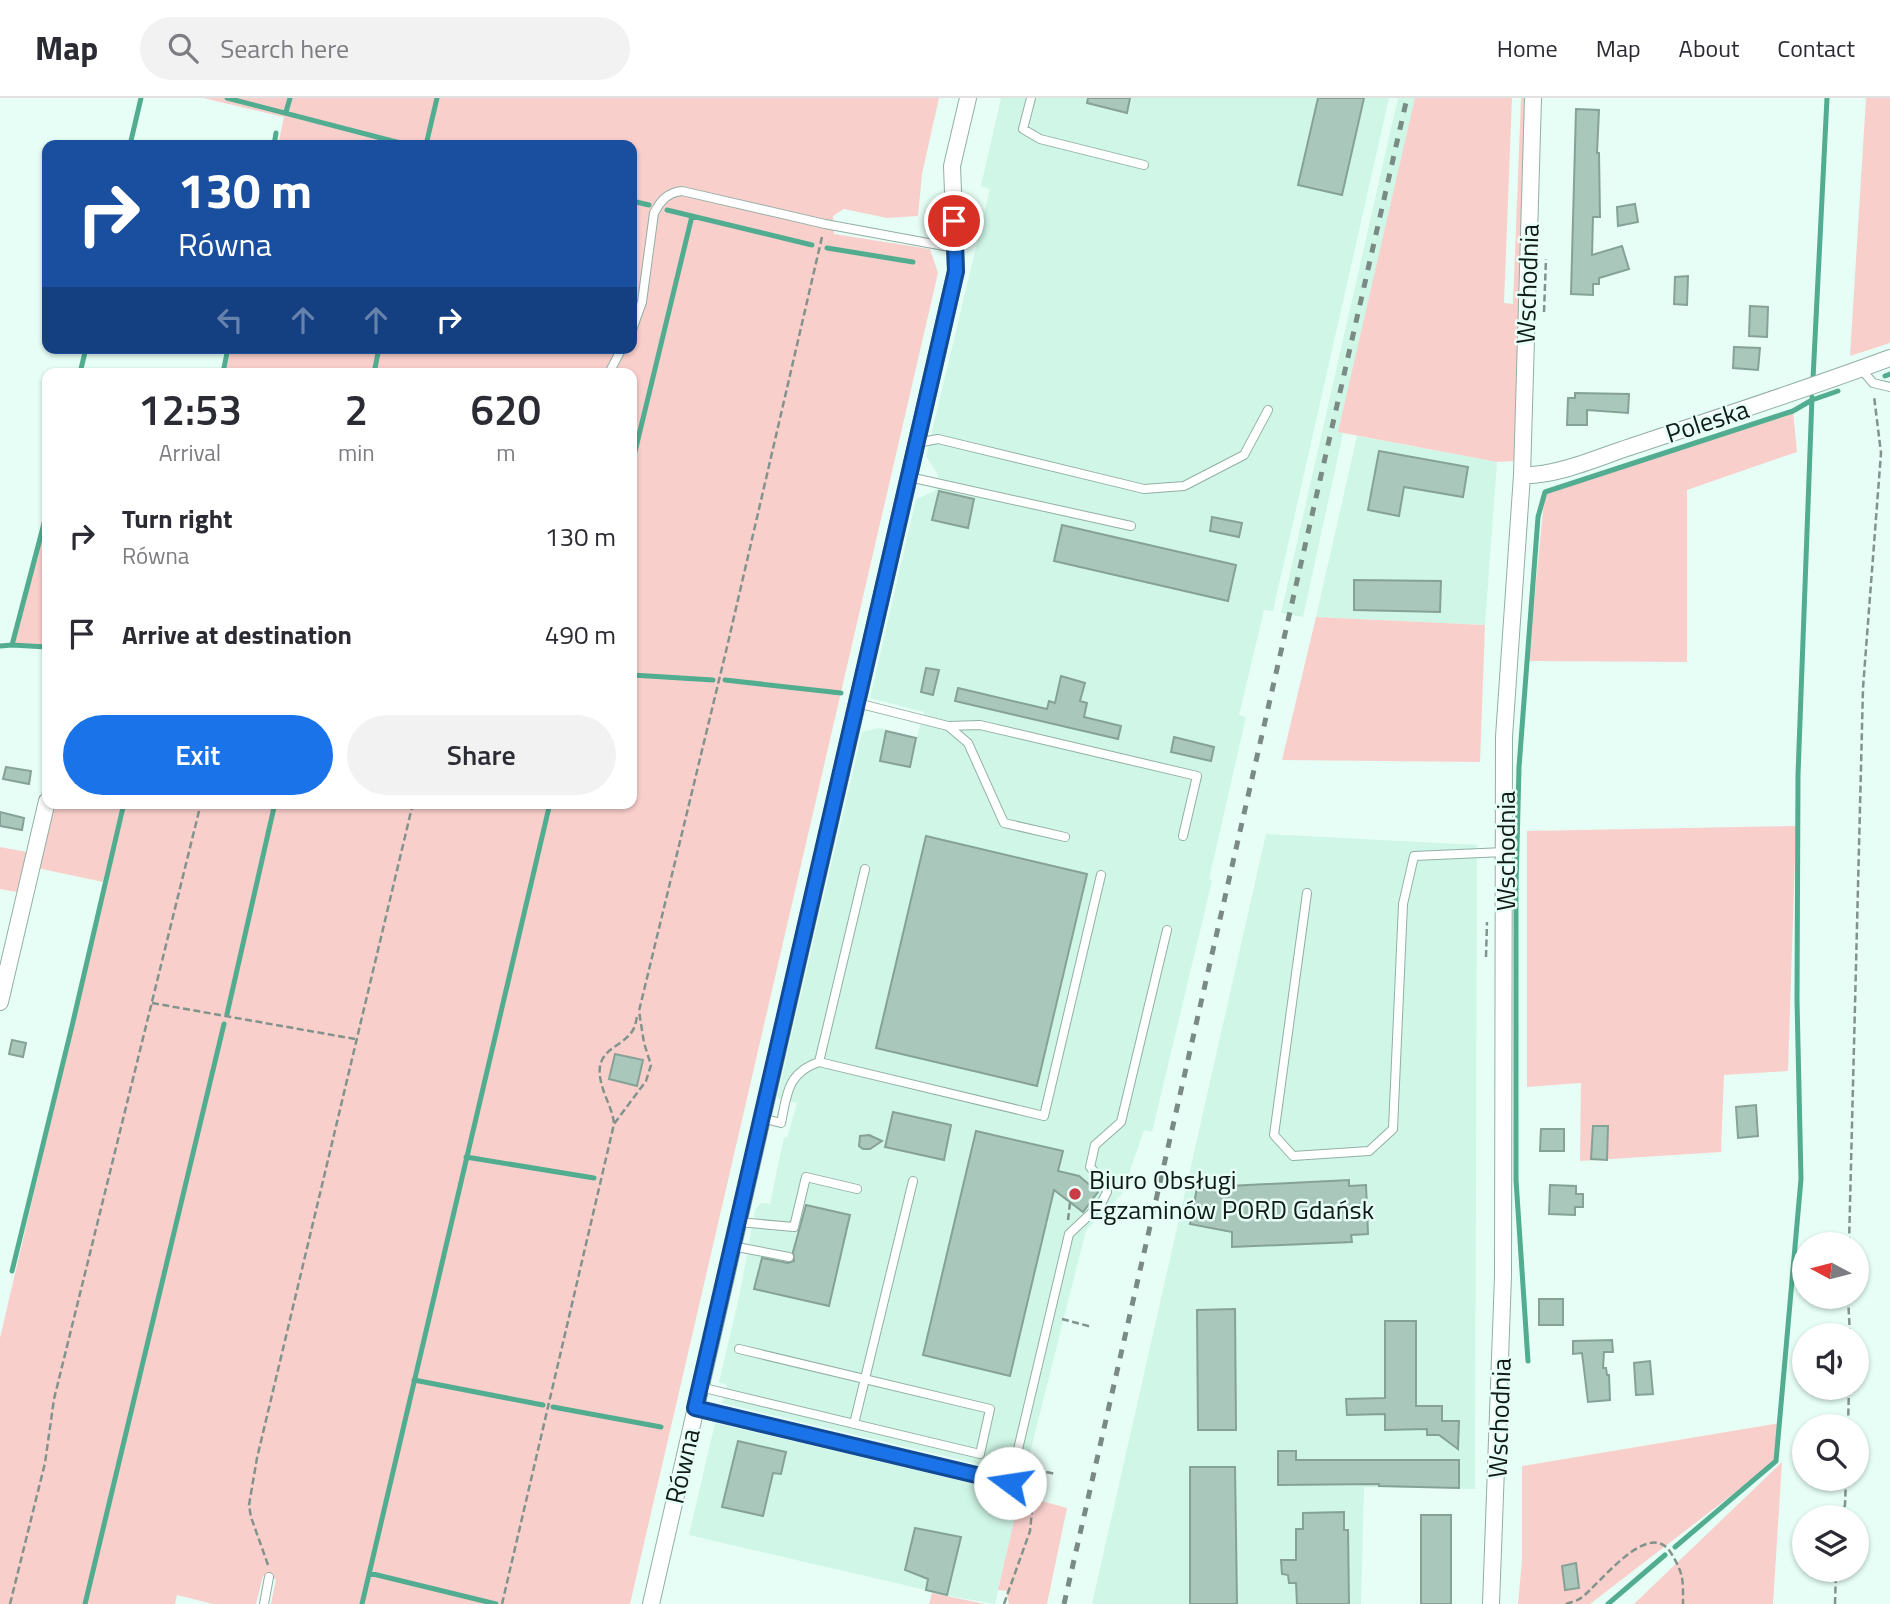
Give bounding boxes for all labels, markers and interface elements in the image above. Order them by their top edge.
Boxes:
search box [140,17,630,80]
text: Map [35,23,98,73]
icon: search [164,29,202,67]
text: Search here [220,29,349,68]
text: Home [1497,30,1558,66]
text: Map [1596,30,1641,66]
text: About [1679,30,1739,66]
text: Contact [1777,30,1855,66]
text: 130 m [178,152,312,227]
icon: right [63,168,154,259]
pin [924,191,984,251]
icon: arrive [935,202,973,240]
text: Równa [178,220,272,268]
street label: Wschodnia [1505,223,1549,345]
icon: left [211,301,249,339]
icon: ahead [284,301,322,339]
icon: ahead [357,301,395,339]
icon: right [430,301,468,339]
text: 12:53 [138,377,242,441]
text: 2 [345,377,368,441]
text: 620 [471,377,541,441]
street label: Poleska [1660,389,1754,453]
text: Arrival [159,435,221,470]
text: min [338,435,375,470]
text: m [496,435,515,470]
text: Turn right [122,499,233,538]
icon: right [63,517,101,555]
text: 130 m [545,517,616,556]
text: Równa [122,538,189,573]
icon: arrive [63,615,101,653]
text: Arrive at destination [122,615,352,654]
text: 490 m [545,615,616,654]
button: Exit [63,715,333,795]
button: Share [347,715,616,795]
street label: Wschodnia [1486,791,1525,911]
place label: Biuro Obsługi Egzaminów PORD Gdańsk [1089,1160,1374,1229]
marker: Biuro Obsługi Egzaminów PORD Gdańsk [1067,1186,1083,1202]
north arrow [1792,1232,1869,1309]
map controls [1792,1232,1869,1582]
button: sound [1792,1323,1869,1400]
street label: Wschodnia [1477,1357,1521,1479]
button: search [1792,1414,1869,1491]
street label: Równa [654,1424,710,1508]
position arrow [973,1446,1047,1520]
button: layers [1792,1505,1869,1582]

